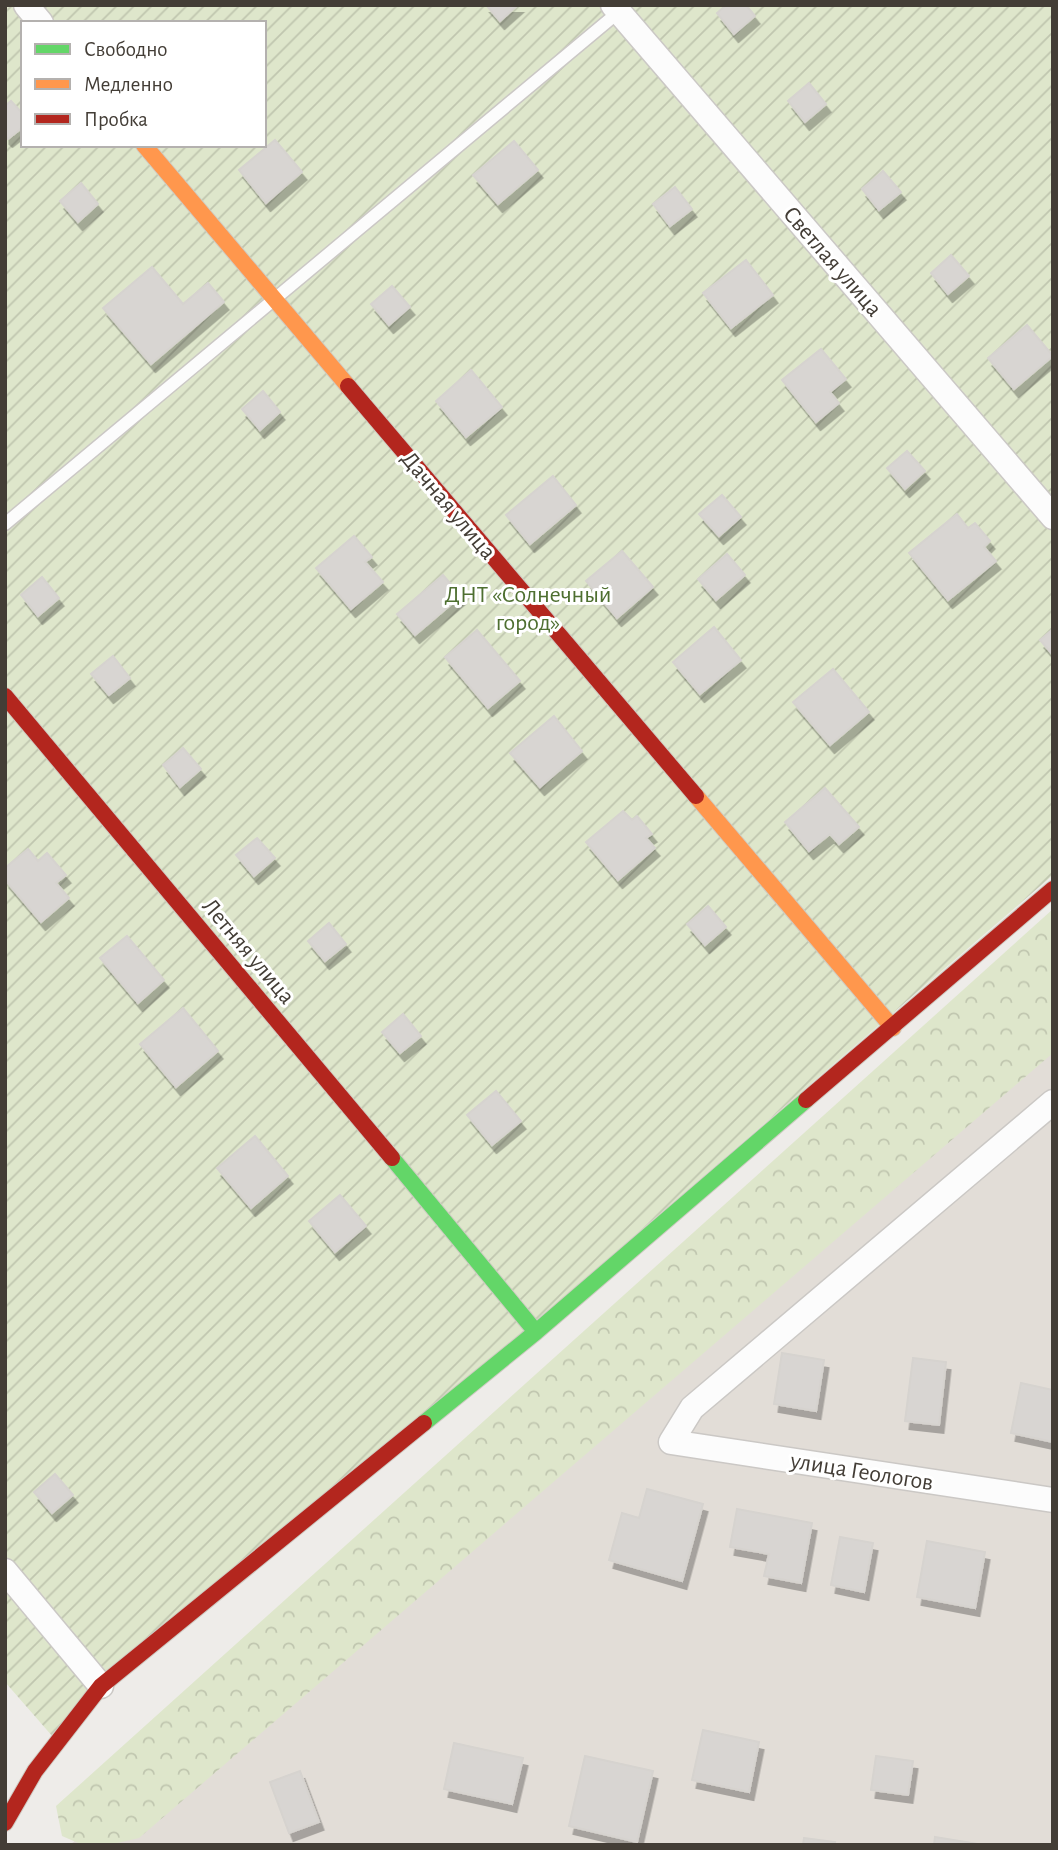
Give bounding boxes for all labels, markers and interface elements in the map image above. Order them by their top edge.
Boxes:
legend [21,21,266,147]
text: Свободно [84,39,168,60]
text: Медленно [84,74,173,95]
text: Пробка [84,109,148,130]
street label: Светлая улица [778,202,886,321]
street label: Дачная улица [396,447,500,564]
park label: ДНТ «Солнечный город» [445,583,612,635]
street label: Летняя улица [197,894,299,1009]
street label: улица Геологов [788,1449,935,1495]

